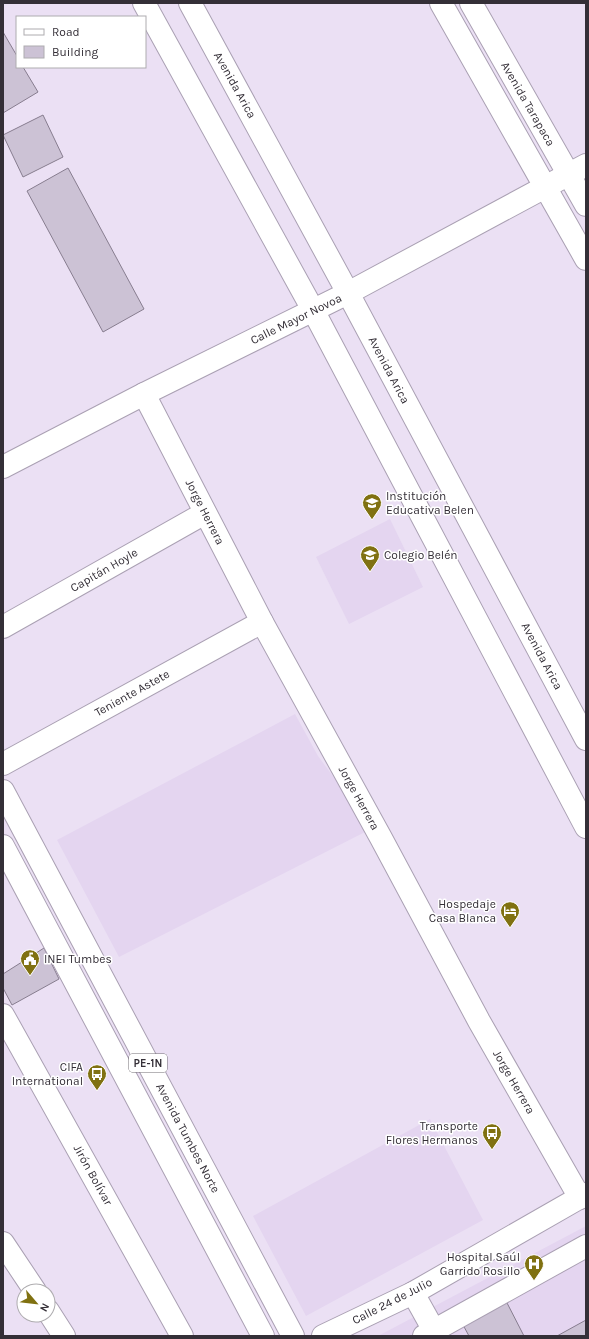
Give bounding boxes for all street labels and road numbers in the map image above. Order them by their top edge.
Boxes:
street label: Avenida Arica [211,49,259,121]
street label: Avenida Tarapaca [498,59,558,149]
street label: Calle Mayor Novoa [248,291,344,347]
street label: Avenida Arica [365,334,413,406]
street label: Jorge Herrera [183,477,227,547]
street label: Capitán Hoyle [68,545,140,595]
street label: Avenida Arica [518,620,566,692]
street label: Teniente Astete [92,667,172,719]
street label: Jorge Herrera [336,763,382,833]
street label: Jorge Herrera [490,1048,538,1116]
road number: PE-1N [129,1054,167,1072]
street label: Avenida Tumbes Norte [153,1081,223,1195]
street label: Jirón Bolívar [71,1142,116,1208]
street label: Calle 24 de Julio [350,1275,434,1327]

